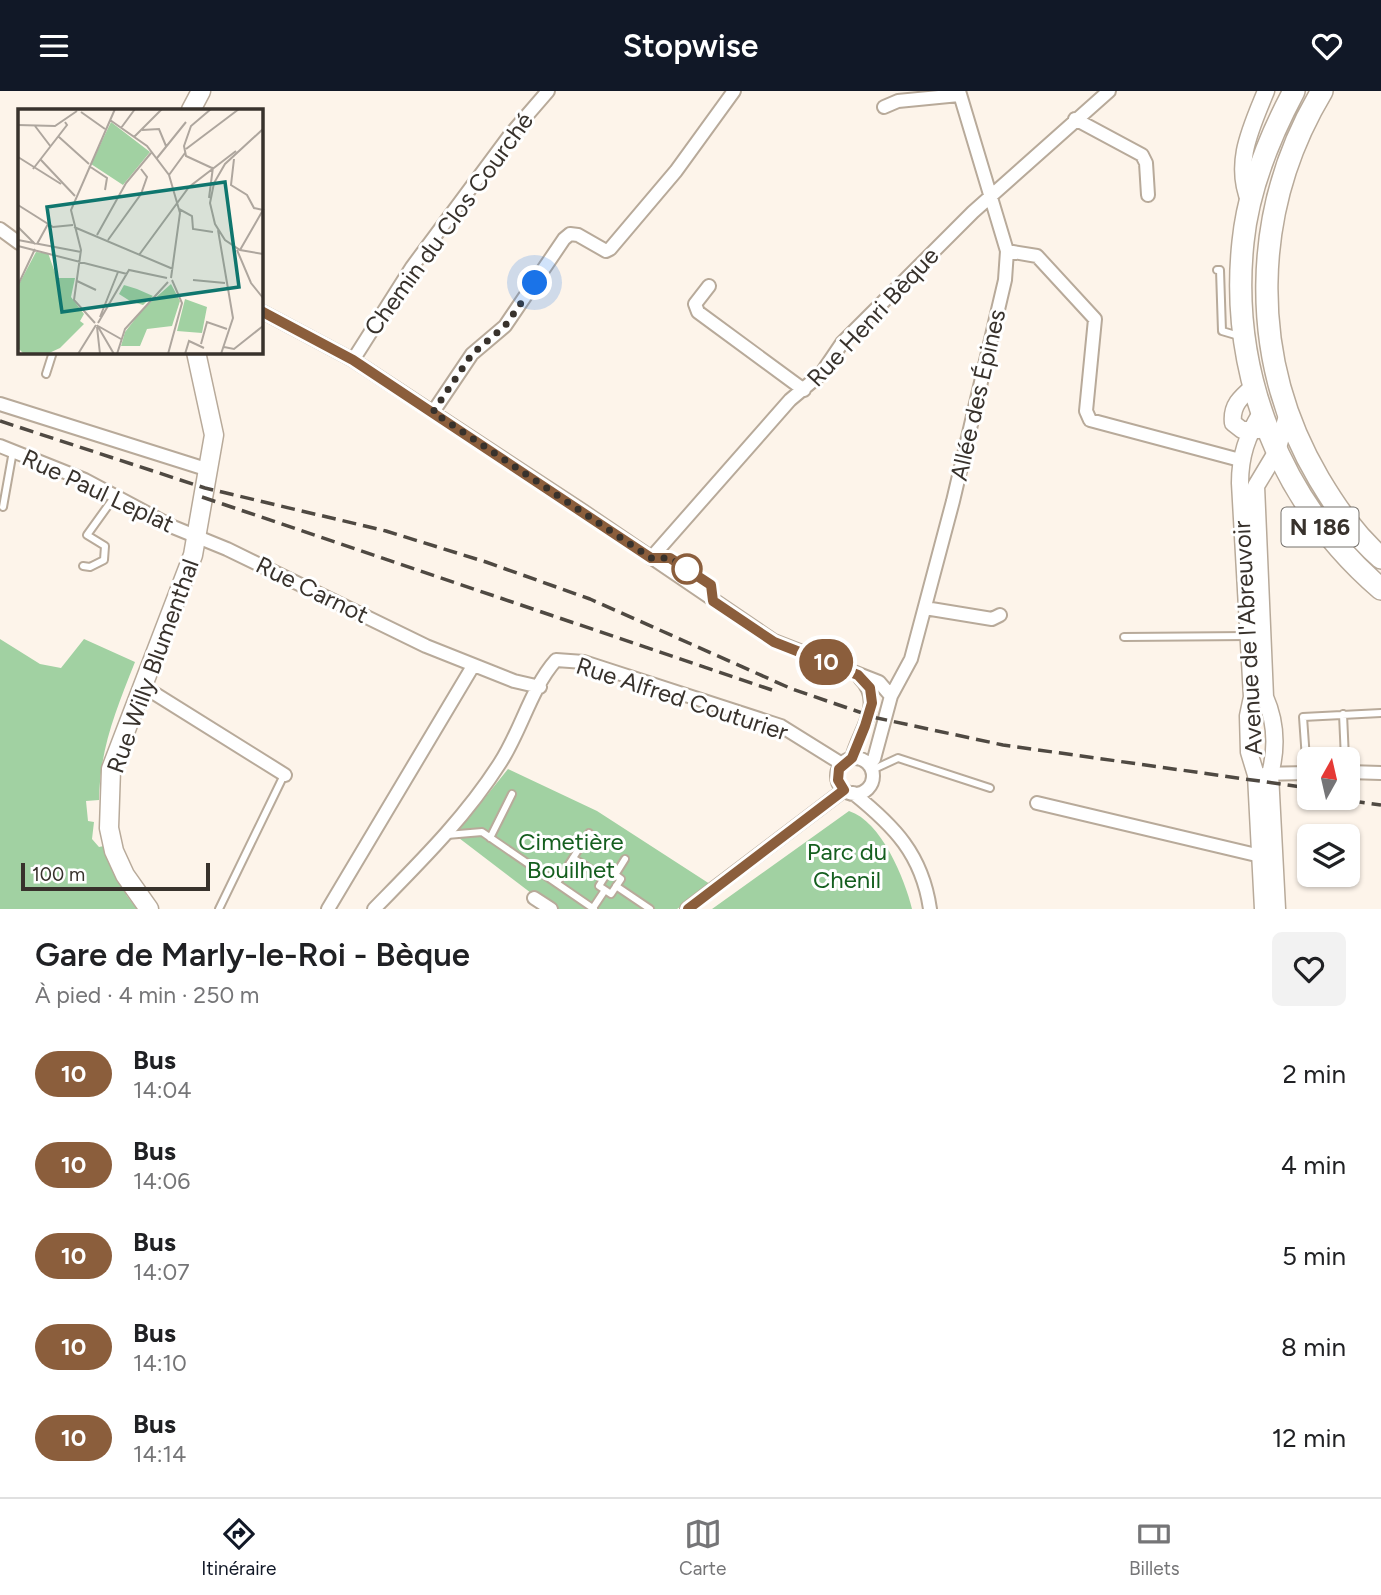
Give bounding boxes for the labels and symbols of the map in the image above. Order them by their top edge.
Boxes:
street label: Chemin du Clos Courché [358,107,539,341]
inset map [18,109,262,353]
street label: Rue Henri Bèque [801,241,945,392]
your location [517,265,552,300]
street label: Allée des Épines [944,306,1011,483]
street label: Rue Paul Leplat [18,443,179,538]
road number: N 186 [1282,507,1358,547]
street label: Avenue de l'Abreuvoir [1227,520,1268,756]
street label: Rue Carnot [251,550,373,629]
unlabelled marker [672,554,702,584]
street label: Rue Willy Blumenthal [100,555,205,777]
line badge: 10 [794,639,858,685]
street label: Rue Alfred Couturier [573,651,792,746]
north arrow [1297,747,1360,810]
park label: Cimetière Bouilhet [518,827,624,884]
park label: Parc du Chenil [807,837,887,894]
scale bar [21,860,210,892]

